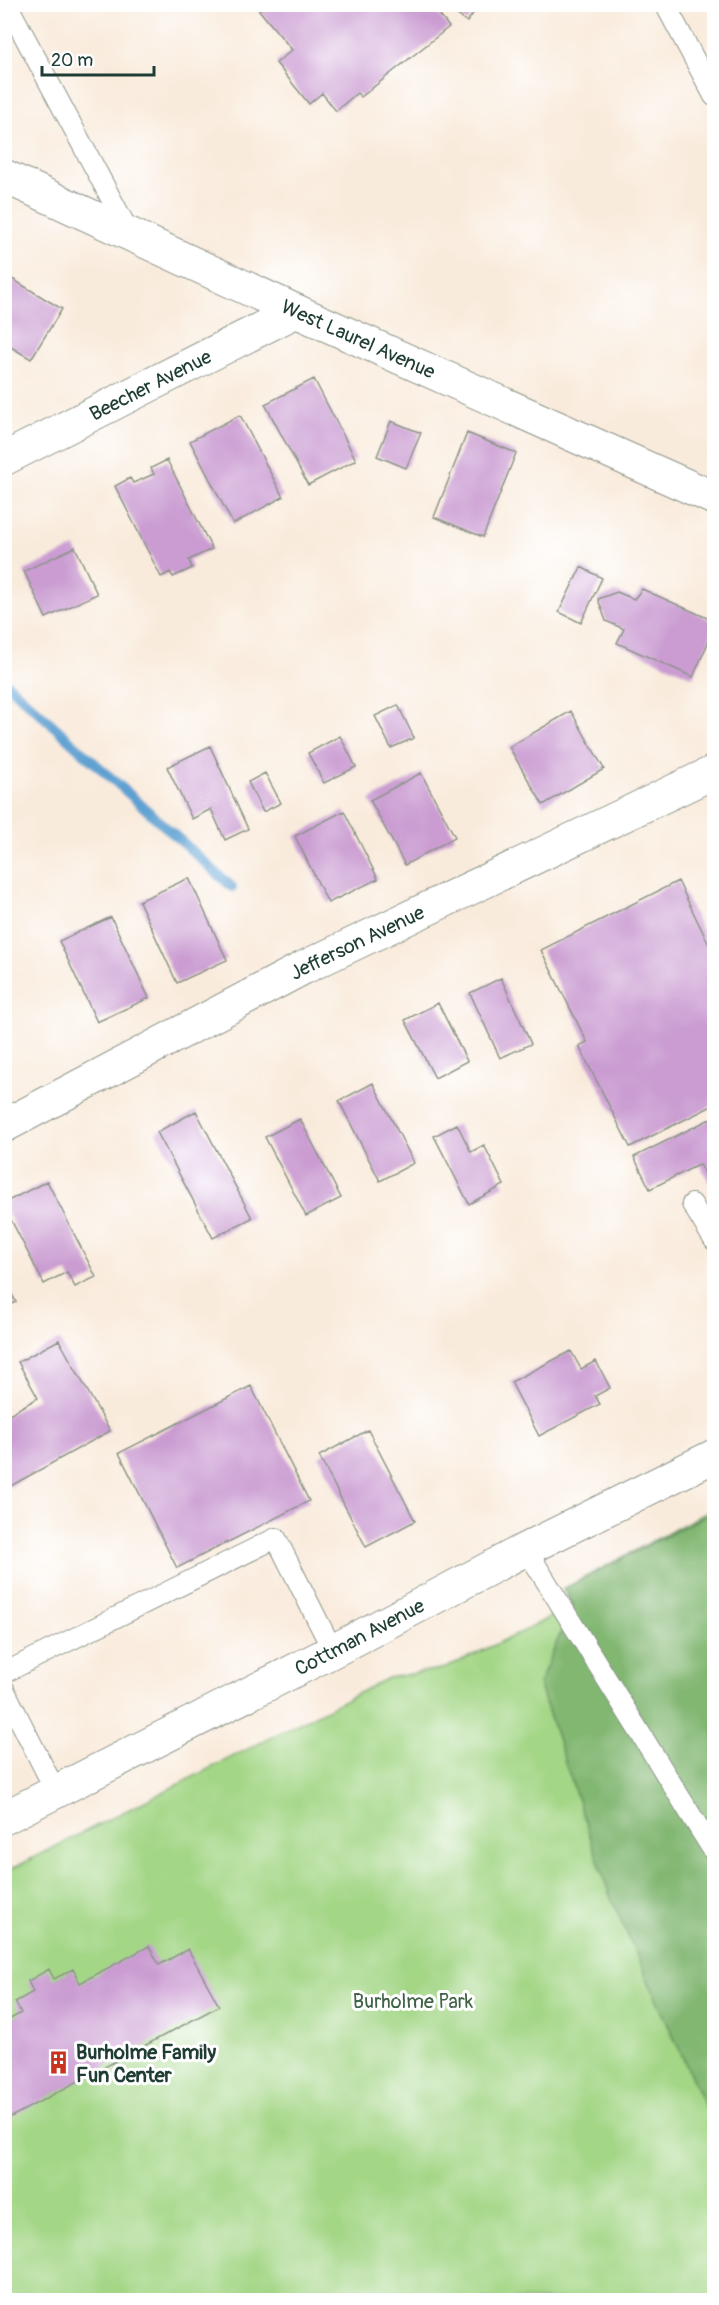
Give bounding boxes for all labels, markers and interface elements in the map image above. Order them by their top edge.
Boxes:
scale bar [42,39,154,77]
text: 20 m [51,49,93,72]
street label: West Laurel Avenue [277,294,439,385]
street label: Beecher Avenue [85,344,216,427]
street label: Jefferson Avenue [286,900,429,986]
street label: Cottman Avenue [291,1593,429,1681]
park label: Burholme Park [353,1989,474,2014]
place label: Burholme Family Fun Center [76,2040,217,2088]
building icon: Burholme Family Fun Center [45,2050,71,2076]

